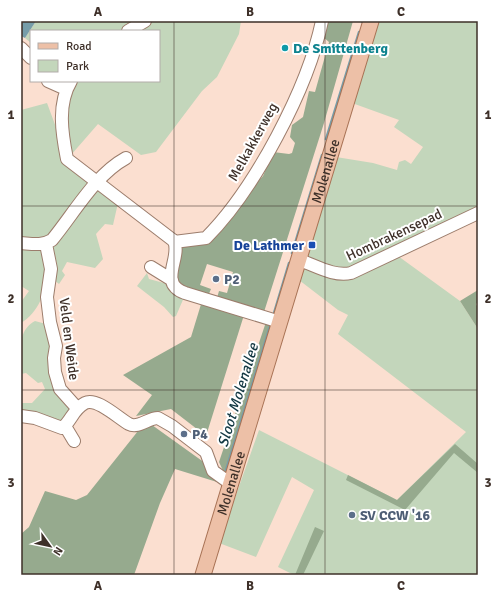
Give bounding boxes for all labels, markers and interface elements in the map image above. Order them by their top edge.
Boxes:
text: A [94,4,103,20]
text: B [246,4,254,20]
text: C [397,4,405,20]
legend [30,30,160,82]
text: Road [66,39,92,54]
place label: De Smittenberg [293,40,388,57]
marker: De Smittenberg [280,43,290,53]
text: Park [66,59,89,74]
street label: Melkakkerweg [224,100,282,184]
text: 1 [7,107,15,123]
text: 1 [484,107,492,123]
street label: Molenallee [308,137,343,205]
street label: Hombrakensepad [343,205,445,265]
place label: De Lathmer [234,237,304,254]
marker: De Lathmer [307,240,317,250]
place label: P2 [224,271,240,288]
marker: P2 [211,274,221,284]
text: 2 [7,291,15,307]
text: 2 [484,291,492,307]
street label: Veld en Weide [55,297,83,381]
water label: Sloot Molenallee [214,340,263,449]
place label: P4 [192,426,208,443]
marker: P4 [179,429,189,439]
street label: Molenallee [213,449,249,517]
text: 3 [7,475,15,491]
text: 3 [484,475,492,491]
place label: SV CCW '16 [360,507,430,524]
marker: SV CCW '16 [347,510,357,520]
north arrow [30,526,70,566]
text: N [50,544,66,558]
text: A [94,578,103,594]
text: B [246,578,254,594]
text: C [397,578,405,594]

